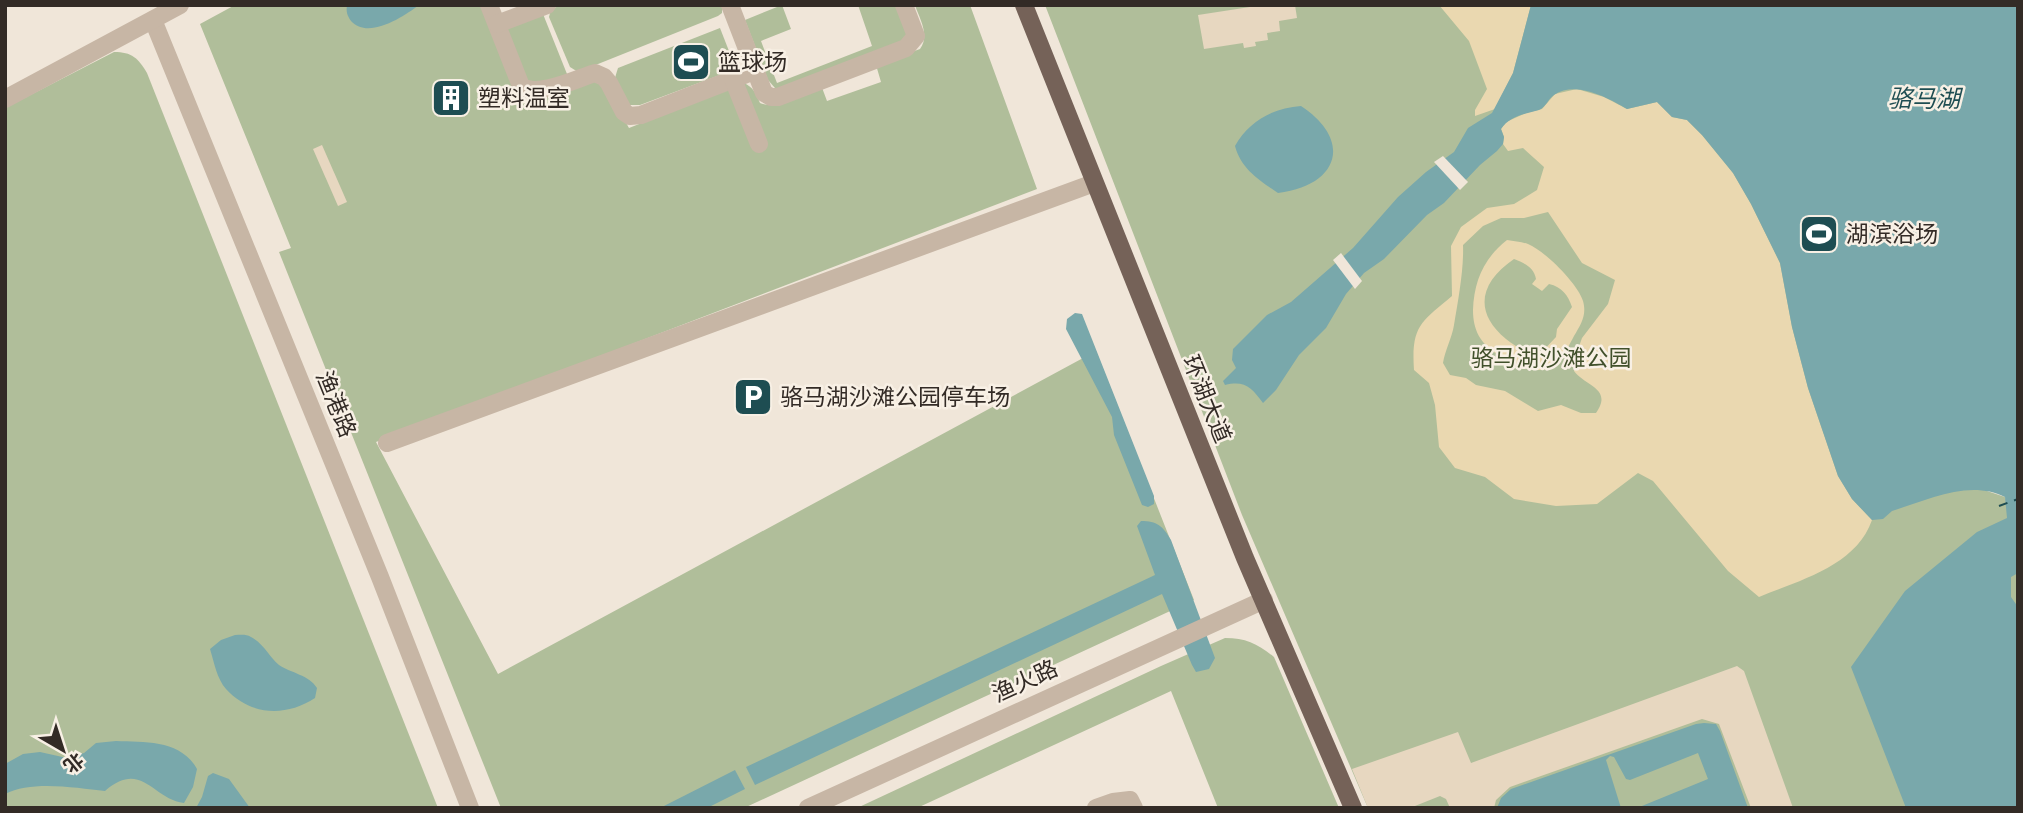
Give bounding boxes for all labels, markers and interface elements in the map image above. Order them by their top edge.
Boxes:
sports icon: 篮球场 [670,41,712,83]
place label: 篮球场 [718,46,787,76]
building icon: 塑料温室 [430,77,472,119]
place label: 塑料温室 [478,82,570,112]
water label: 骆马湖 [1888,82,1964,114]
sports icon: 湖滨浴场 [1798,213,1840,255]
place label: 湖滨浴场 [1846,218,1938,248]
park label: 骆马湖沙滩公园 [1471,342,1632,372]
street label: 环湖大道 [1177,350,1239,447]
street label: 渔港路 [310,366,364,441]
parking icon: 骆马湖沙滩公园停车场 [732,376,774,418]
place label: 骆马湖沙滩公园停车场 [780,381,1010,411]
street label: 渔火路 [987,652,1062,708]
north arrow [28,715,98,785]
text: 北 [59,748,89,779]

